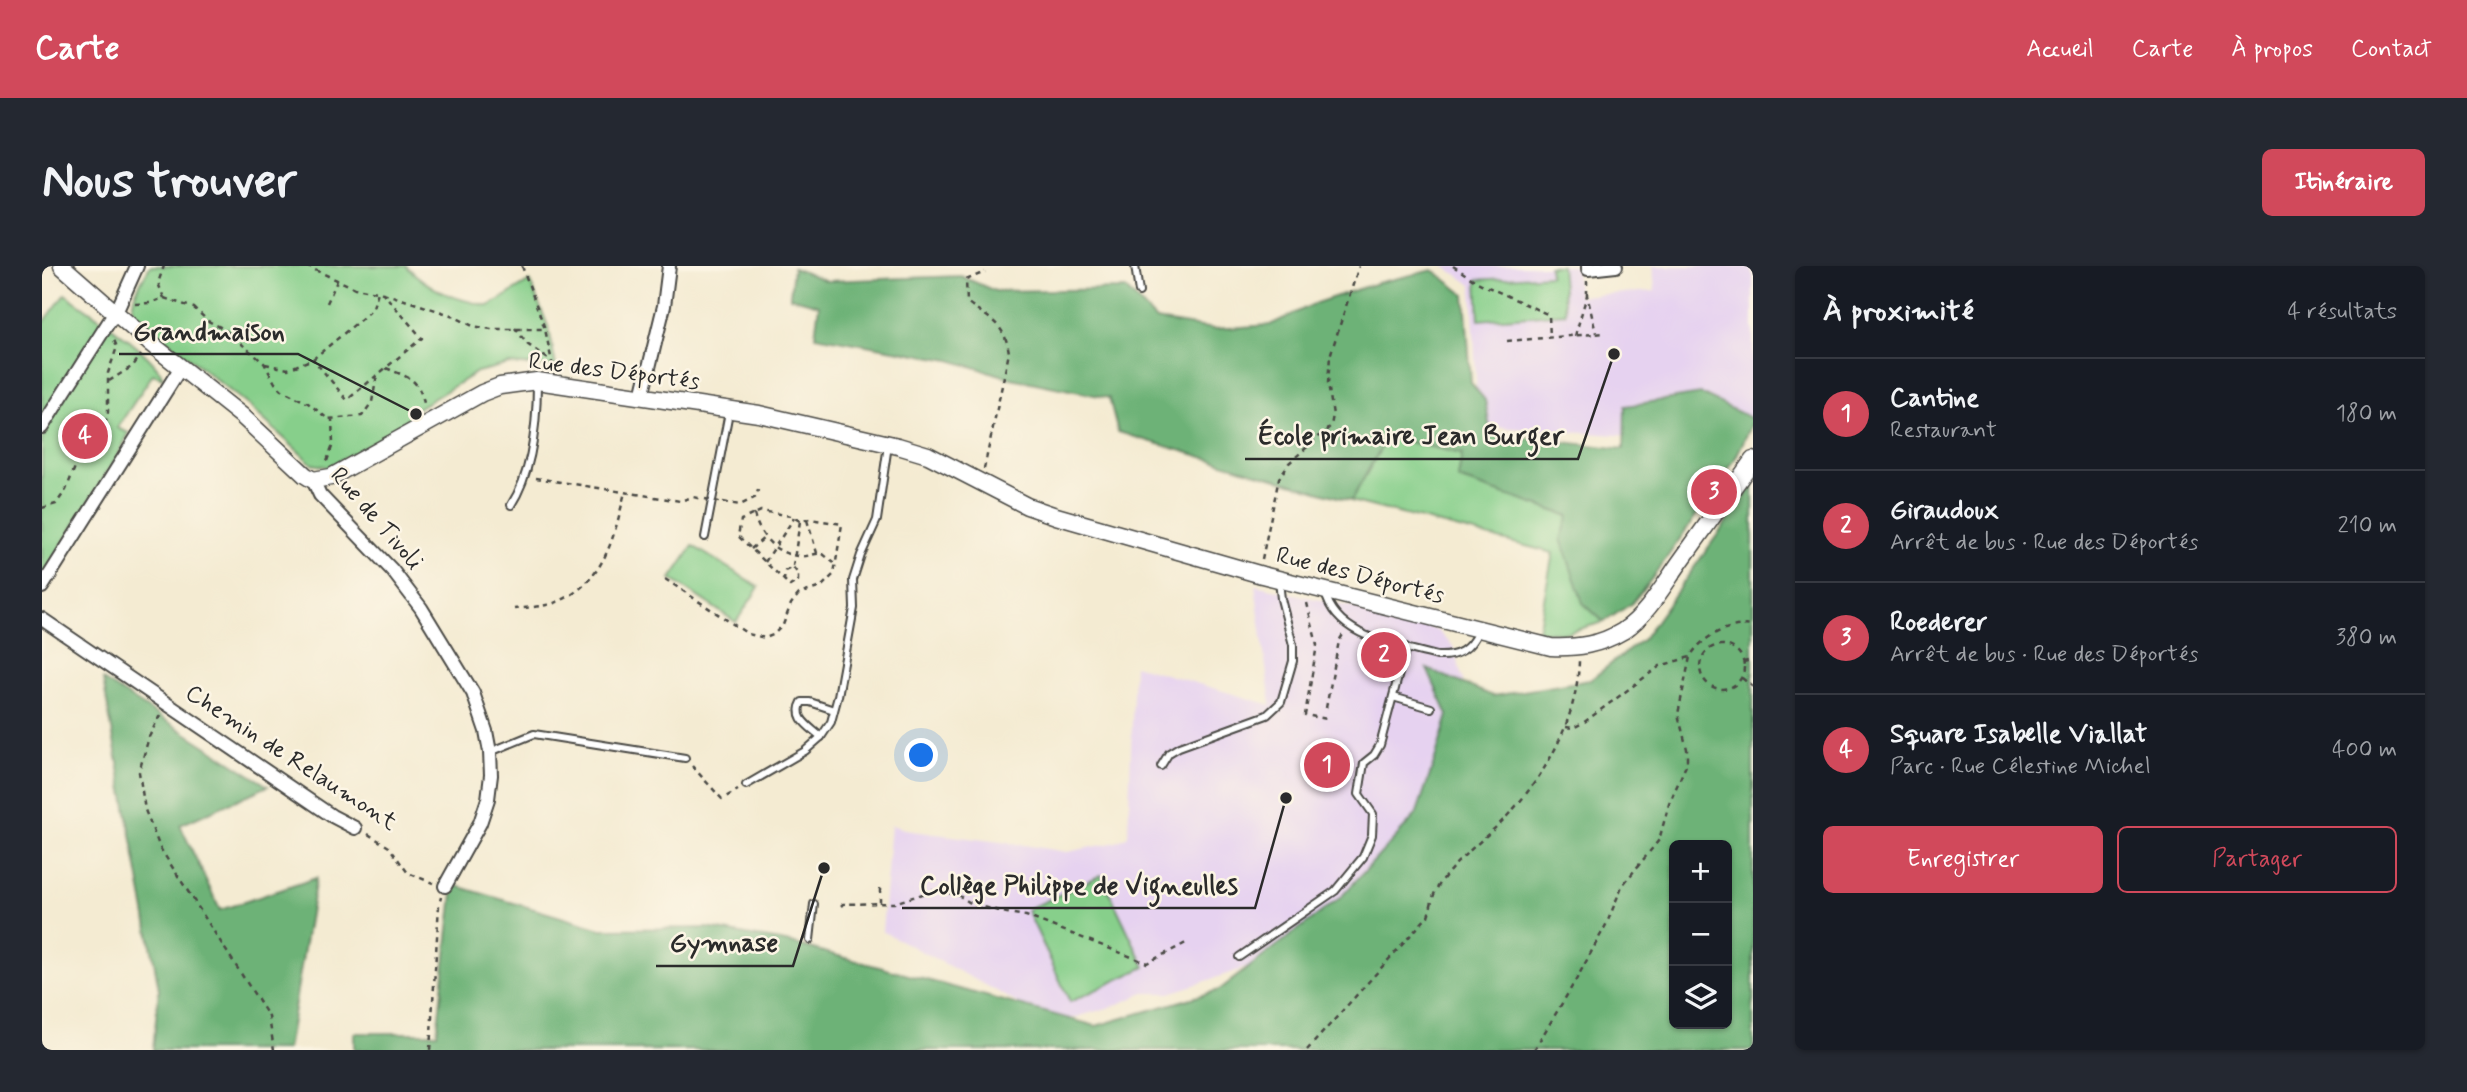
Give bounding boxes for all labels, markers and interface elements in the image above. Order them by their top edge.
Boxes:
text: Carte [35,27,120,71]
text: Accueil [2026,34,2094,65]
text: Carte [2132,34,2193,65]
text: À propos [2231,34,2313,65]
text: Contact [2351,34,2432,65]
button: Itinéraire [2262,149,2425,216]
text: Nous trouver [42,150,297,215]
text: À proximité [1823,292,1974,331]
text: 4 résultats [2287,297,2397,327]
callout: Grandmaison [119,307,298,354]
text: Grandmaison [133,316,285,350]
street label: Rue des Déportés [527,346,702,398]
text: Cantine [1890,382,1979,416]
text: 1 [1841,399,1851,429]
text: 180 m [2336,399,2397,429]
pin: 4 [62,410,108,462]
callout: École primaire Jean Burger [1245,412,1578,459]
text: Restaurant [1890,416,1997,446]
text: École primaire Jean Burger [1258,418,1565,457]
street label: Rue de Tivoli [323,461,429,577]
pin: 3 [1691,466,1737,518]
text: Giraudoux [1890,494,1999,528]
text: 2 [1840,511,1852,541]
text: 210 m [2337,511,2397,541]
text: Arrêt de bus · Rue des Déportés [1890,528,2198,558]
street label: Rue des Déportés [1273,540,1448,612]
text: Roederer [1890,606,1988,640]
text: 3 [1841,623,1851,653]
text: 380 m [2336,623,2397,653]
pin: 2 [1361,629,1407,681]
text: Arrêt de bus · Rue des Déportés [1890,640,2198,670]
street label: Chemin de Relaumont [179,678,403,838]
text: Square Isabelle Viallat [1890,718,2147,752]
text: 4 [1839,735,1853,765]
text: 400 m [2332,735,2397,765]
your location [904,738,938,772]
pin: 1 [1304,739,1350,791]
text: Parc · Rue Célestine Michel [1890,752,2151,782]
button: Enregistrer [1823,826,2103,893]
button: Partager [2117,826,2397,893]
map controls [1669,840,1732,1029]
button: + [1669,840,1732,903]
callout: Collège Philippe de Vigneulles [902,861,1255,908]
text: Collège Philippe de Vigneulles [920,870,1238,907]
button: − [1669,903,1732,966]
callout: Gymnase [656,919,793,966]
text: Gymnase [670,927,778,961]
button: layers [1669,966,1732,1029]

